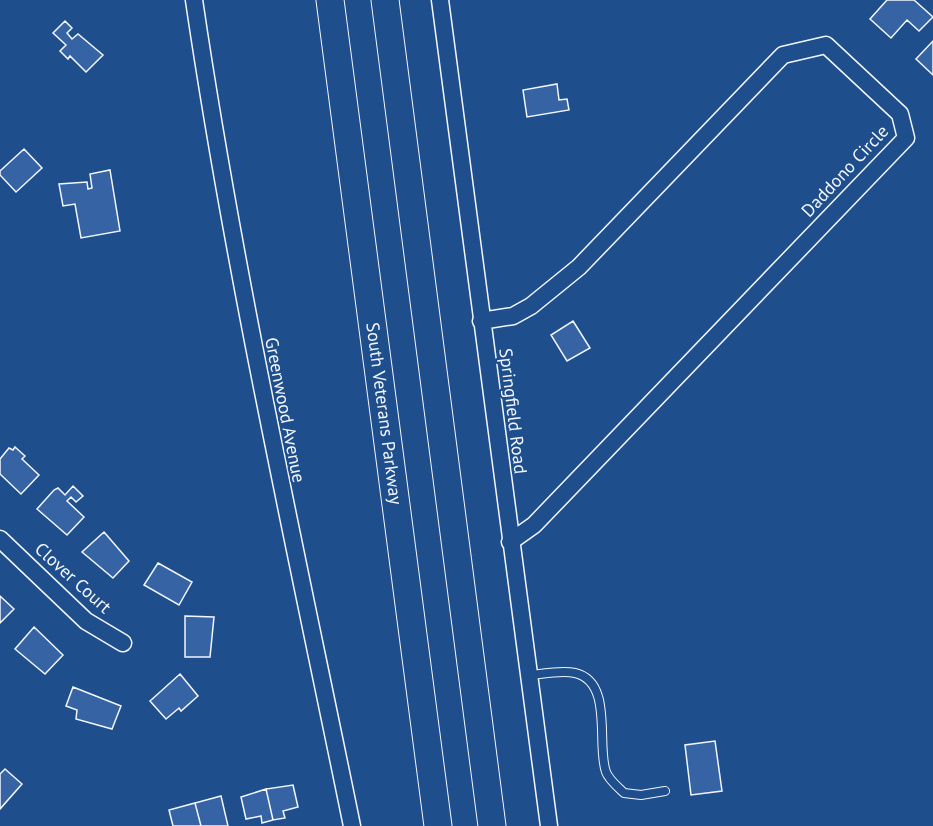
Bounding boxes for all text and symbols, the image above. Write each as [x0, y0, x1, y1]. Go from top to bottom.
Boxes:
street label: Daddono Circle [796, 120, 893, 222]
street label: South Veterans Parkway [361, 321, 408, 507]
street label: Greenwood Avenue [260, 335, 311, 485]
street label: Springfield Road [494, 347, 533, 475]
street label: Clover Court [30, 537, 116, 618]

